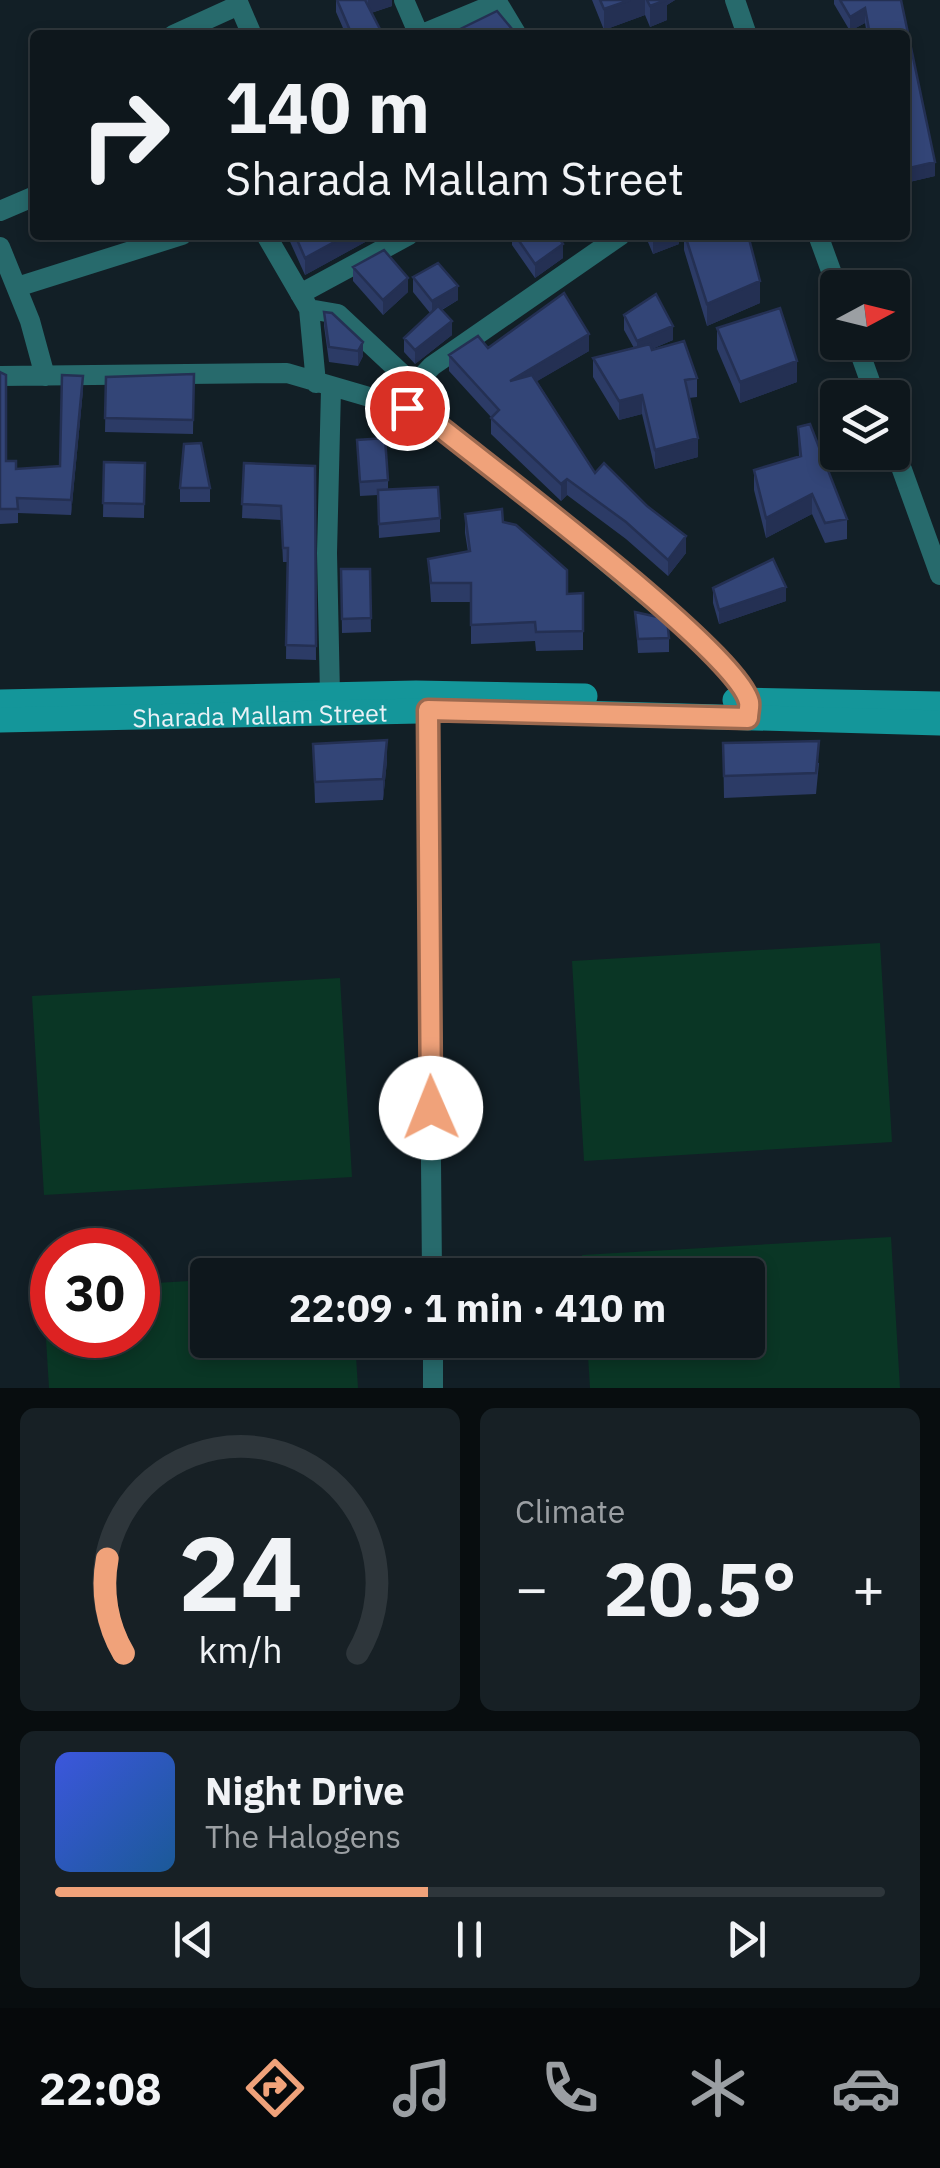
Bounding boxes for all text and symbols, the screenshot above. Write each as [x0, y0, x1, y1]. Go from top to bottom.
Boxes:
text: 140 m [225, 61, 430, 152]
icon: right [60, 70, 190, 200]
text: Sharada Mallam Street [225, 149, 684, 207]
north arrow [820, 270, 910, 360]
map controls [820, 270, 910, 470]
pin [365, 366, 450, 451]
button: layers [820, 380, 910, 470]
icon: arrive [380, 381, 435, 436]
street label: Sharada Mallam Street [132, 695, 388, 734]
position arrow [379, 1056, 483, 1160]
speed limit sign: 30 [30, 1228, 160, 1358]
text: 22:09 · 1 min · 410 m [289, 1283, 666, 1332]
text: Climate [515, 1490, 625, 1532]
text: 24 [178, 1504, 302, 1640]
text: 20.5° [603, 1539, 797, 1637]
text: − [515, 1552, 548, 1623]
text: + [852, 1552, 885, 1623]
text: km/h [198, 1626, 282, 1673]
text: Night Drive [205, 1766, 405, 1815]
text: The Halogens [205, 1815, 401, 1857]
icon: previous [166, 1912, 221, 1967]
icon: pause [442, 1912, 497, 1967]
icon: next [719, 1912, 774, 1967]
icon: directions [240, 2053, 310, 2123]
icon: music [387, 2053, 457, 2123]
icon: phone [535, 2053, 605, 2123]
icon: climate [683, 2053, 753, 2123]
icon: car [831, 2053, 901, 2123]
text: 22:08 [39, 2059, 162, 2117]

